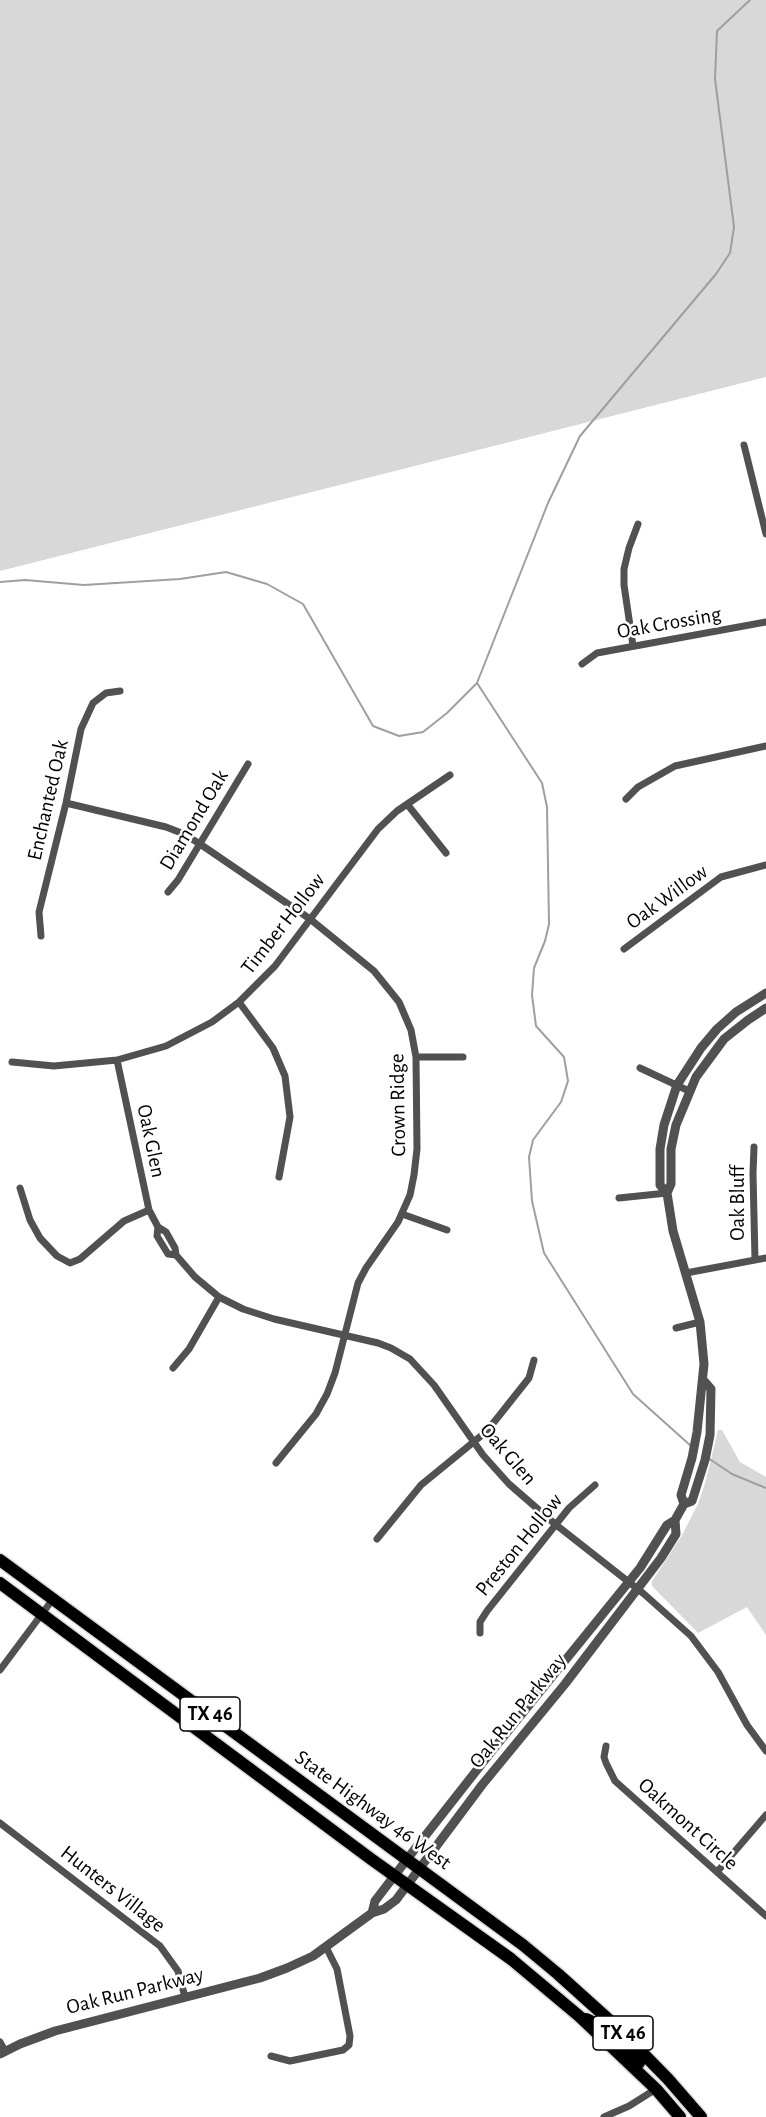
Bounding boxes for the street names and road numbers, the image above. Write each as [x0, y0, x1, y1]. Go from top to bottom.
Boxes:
street label: Oak Crossing [615, 601, 723, 645]
street label: Enchanted Oak [22, 737, 74, 863]
street label: Diamond Oak [154, 765, 234, 875]
street label: Oak Willow [621, 859, 713, 935]
street label: Timber Hollow [236, 868, 330, 980]
street label: Crown Ridge [385, 1053, 411, 1157]
street label: Oak Glen [131, 1102, 171, 1180]
street label: Oak Bluff [725, 1165, 751, 1241]
street label: Oak Glen [474, 1418, 542, 1490]
street label: Preston Hollow [470, 1489, 568, 1601]
street label: Oak Run Parkway [464, 1648, 572, 1774]
road number: TX 46 [180, 1697, 240, 1731]
street label: State Highway 46 West [290, 1745, 456, 1875]
street label: Oakmont Circle [633, 1772, 743, 1876]
street label: Hunters Village [55, 1840, 171, 1938]
street label: Oak Run Parkway [64, 1962, 206, 2020]
road number: TX 46 [593, 2016, 653, 2050]

